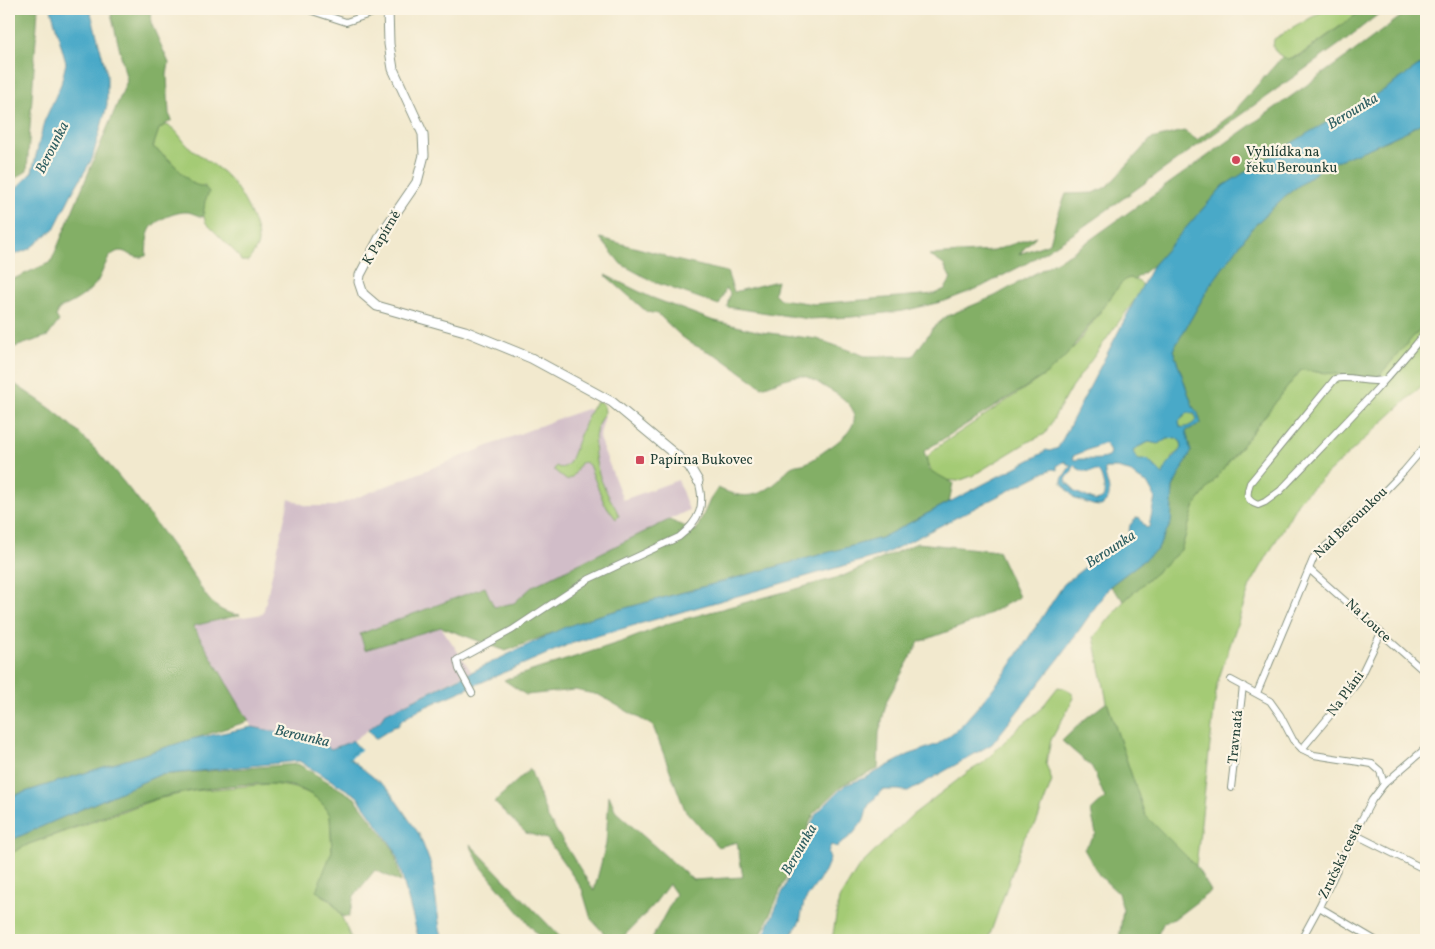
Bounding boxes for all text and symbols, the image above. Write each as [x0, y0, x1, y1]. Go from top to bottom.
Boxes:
water label: Berounka [1324, 89, 1382, 135]
water label: Berounka [31, 118, 75, 178]
place label: Vyhlídka na řeku Berounku [1246, 143, 1337, 178]
marker: Vyhlídka na řeku Berounku [1230, 154, 1242, 166]
street label: K Papírně [358, 207, 406, 269]
place label: Papírna Bukovec [650, 451, 753, 470]
marker: Papírna Bukovec [634, 454, 646, 466]
street label: Nad Berounkou [1310, 483, 1392, 563]
water label: Berounka [1082, 526, 1140, 574]
street label: Na Louce [1341, 595, 1395, 647]
street label: Na Pláni [1323, 667, 1369, 721]
street label: Travnatá [1224, 709, 1248, 765]
water label: Berounka [272, 720, 332, 754]
street label: Zručská cesta [1314, 820, 1368, 902]
water label: Berounka [777, 821, 823, 879]

